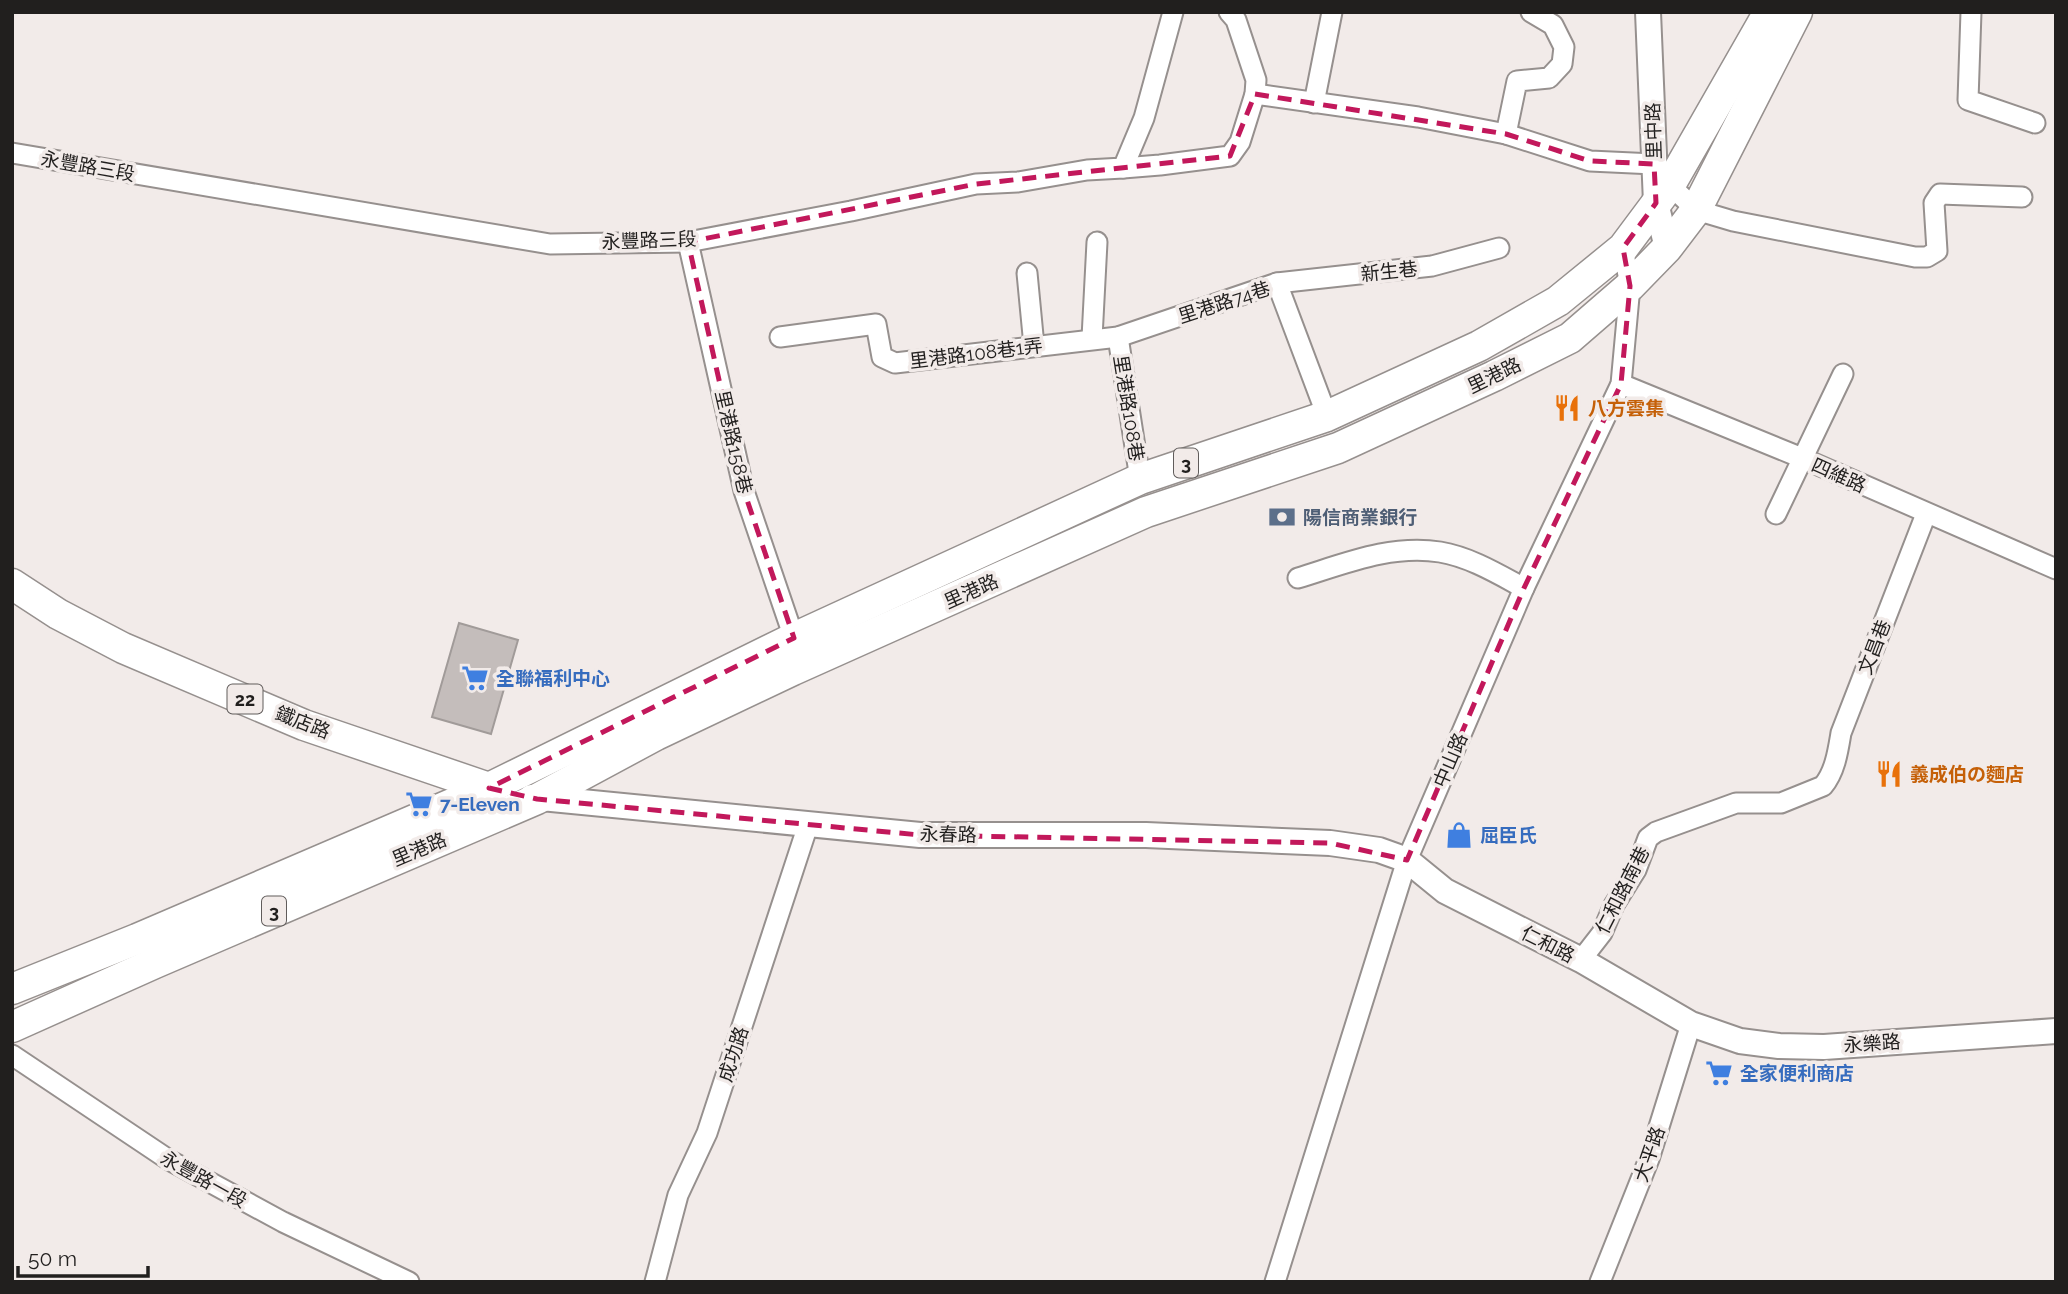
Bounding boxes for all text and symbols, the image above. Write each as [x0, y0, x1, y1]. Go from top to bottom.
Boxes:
street label: 里中路 [1641, 102, 1665, 160]
street label: 永豐路三段 [39, 147, 137, 185]
street label: 永豐路三段 [601, 227, 697, 253]
street label: 新生巷 [1359, 257, 1419, 285]
street label: 里港路74巷 [1175, 277, 1273, 327]
street label: 里港路108巷1弄 [908, 334, 1044, 372]
street label: 里港路108巷 [1110, 353, 1148, 463]
street label: 里港路 [1464, 353, 1524, 397]
street label: 里港路158巷 [711, 388, 757, 496]
restaurant icon: 八方雲集 [1552, 393, 1582, 423]
place label: 八方雲集 [1588, 397, 1664, 419]
road number: 3 [1174, 448, 1198, 477]
street label: 四維路 [1808, 453, 1870, 497]
bank icon: 陽信商業銀行 [1267, 502, 1297, 532]
place label: 陽信商業銀行 [1303, 506, 1417, 528]
street label: 里港路 [940, 569, 1002, 613]
street label: 文昌巷 [1854, 616, 1894, 678]
supermarket icon: 全聯福利中心 [460, 663, 490, 693]
place label: 全聯福利中心 [496, 667, 610, 689]
road number: 22 [228, 684, 262, 714]
street label: 鐵店路 [272, 702, 334, 742]
street label: 中山路 [1429, 729, 1471, 791]
restaurant icon: 義成伯の麵店 [1874, 759, 1904, 789]
place label: 義成伯の麵店 [1910, 763, 2024, 785]
supermarket icon: 7-Eleven [404, 789, 434, 819]
place label: 7-Eleven [440, 793, 520, 815]
shop icon: 屈臣氏 [1444, 820, 1474, 850]
street label: 永春路 [919, 823, 977, 845]
place label: 屈臣氏 [1480, 824, 1537, 846]
street label: 里港路 [388, 828, 450, 870]
street label: 仁和路南巷 [1591, 843, 1653, 937]
road number: 3 [262, 896, 286, 926]
street label: 仁和路 [1518, 921, 1578, 967]
street label: 成功路 [714, 1023, 752, 1085]
street label: 永樂路 [1843, 1030, 1901, 1056]
supermarket icon: 全家便利商店 [1704, 1058, 1734, 1088]
place label: 全家便利商店 [1740, 1062, 1854, 1084]
street label: 大平路 [1629, 1123, 1669, 1185]
street label: 永豐路一段 [157, 1146, 251, 1212]
scale bar [18, 1234, 147, 1278]
text: 50 m [28, 1246, 77, 1271]

